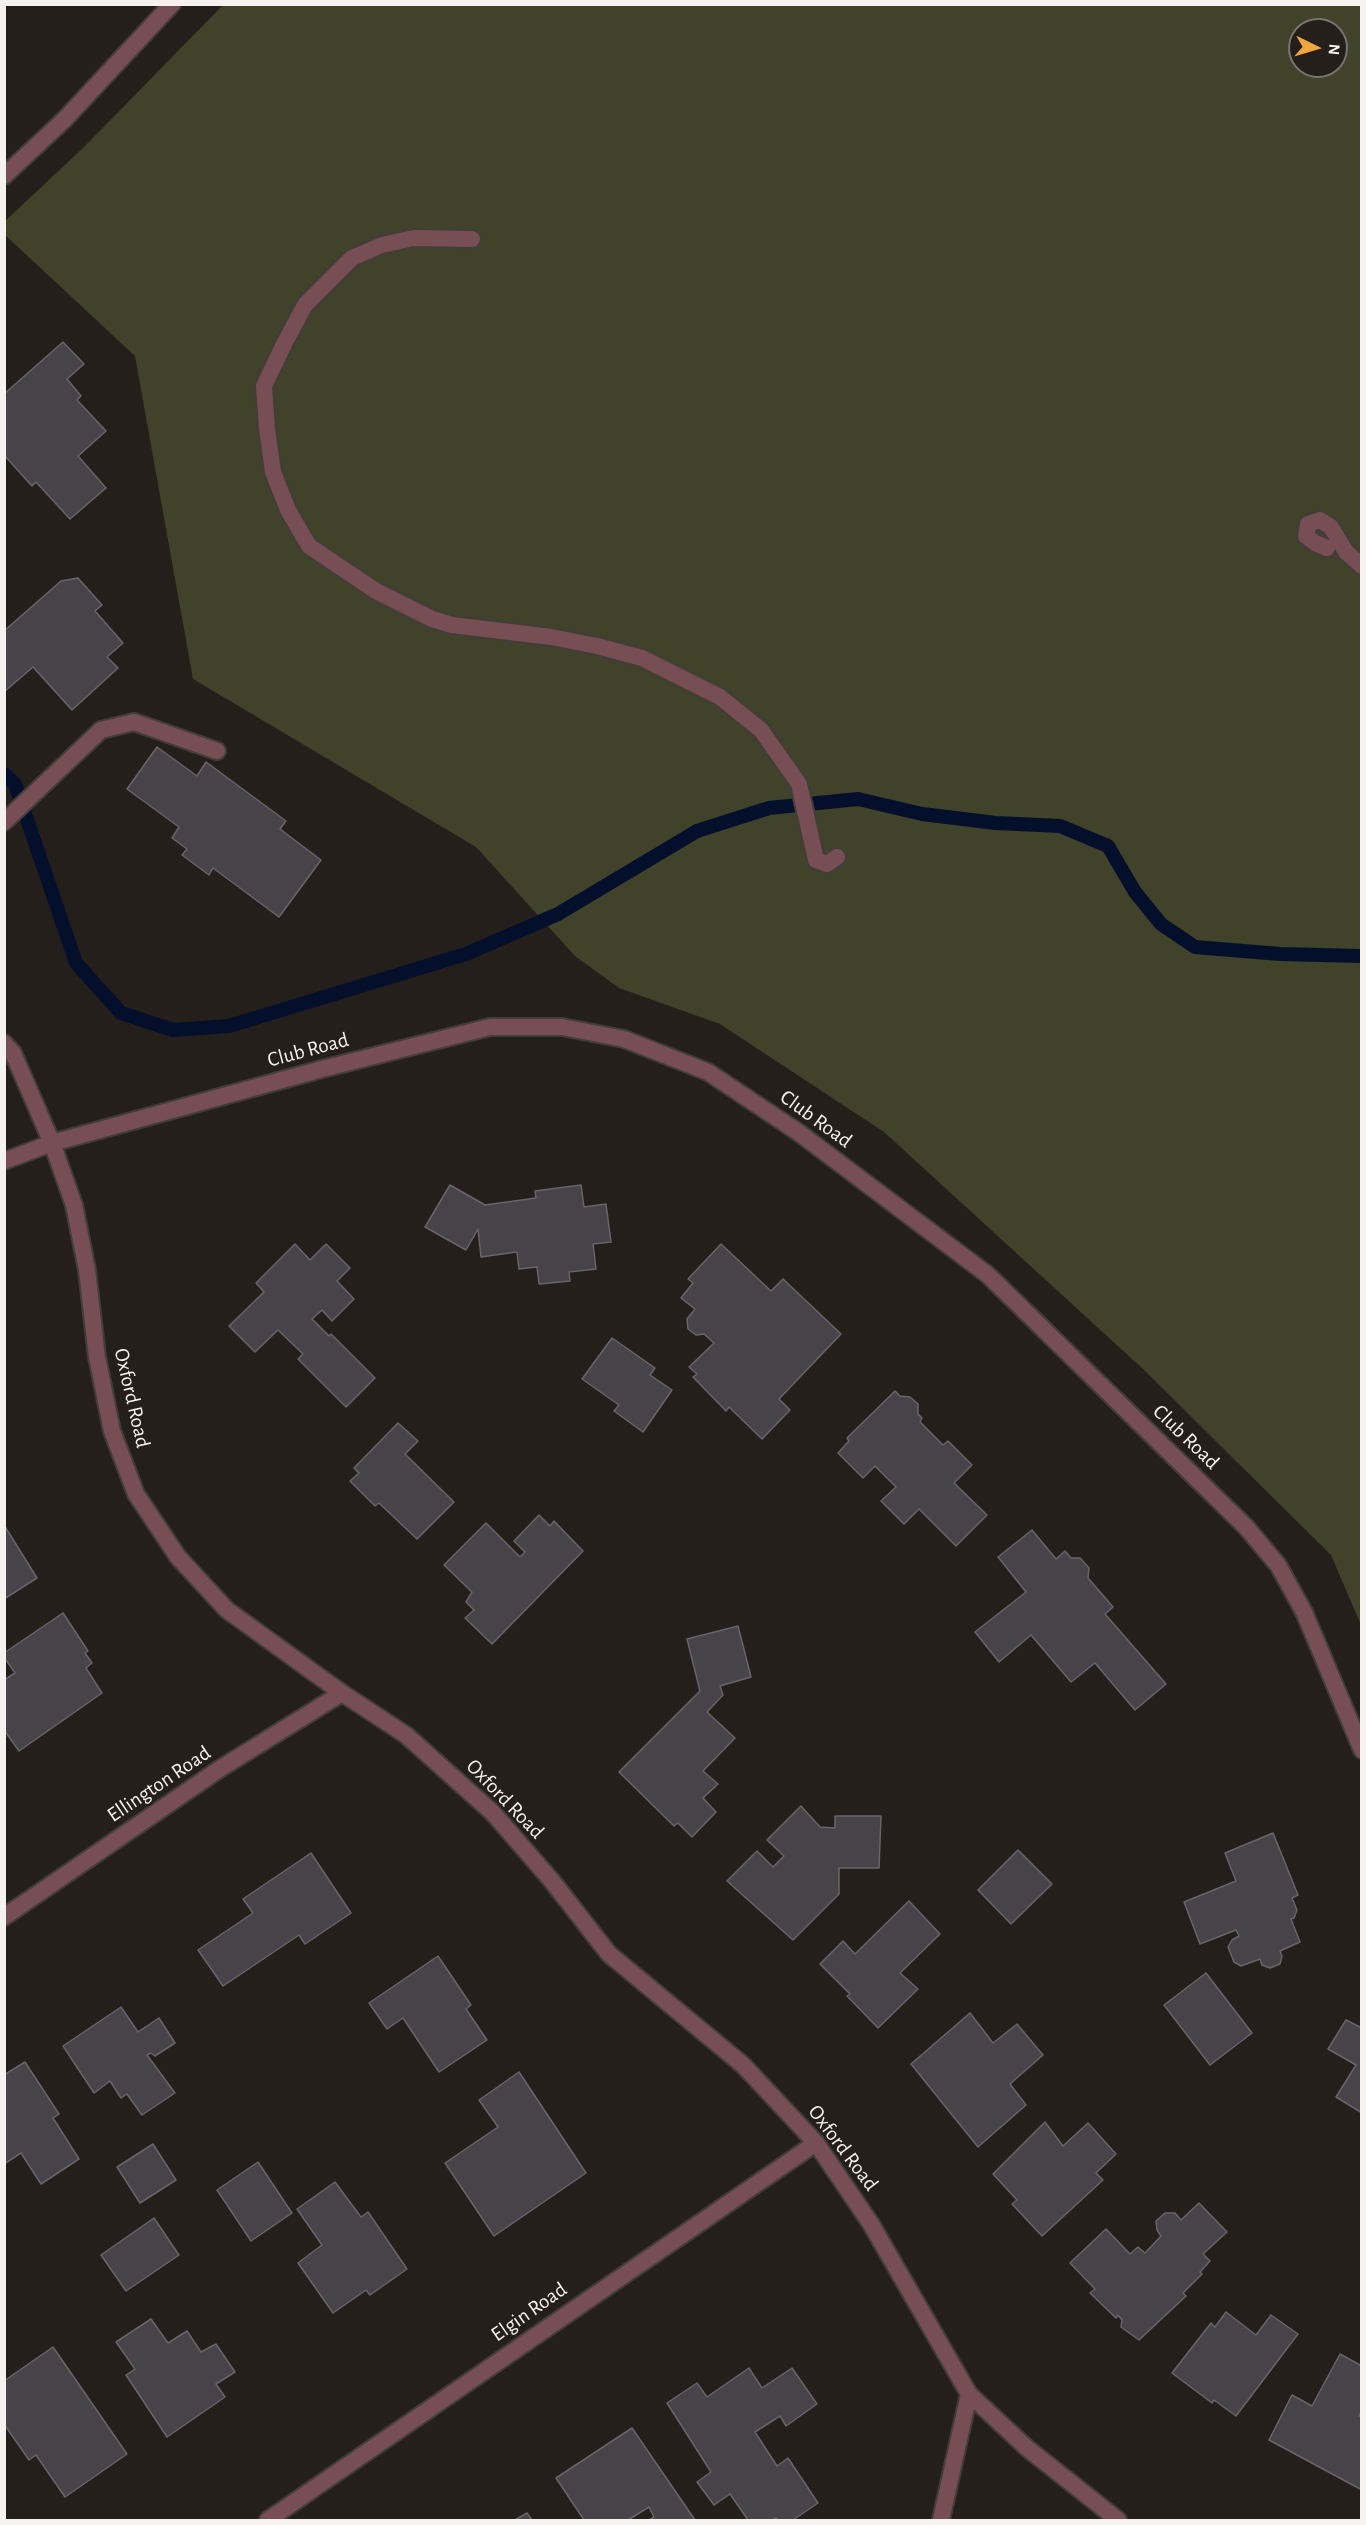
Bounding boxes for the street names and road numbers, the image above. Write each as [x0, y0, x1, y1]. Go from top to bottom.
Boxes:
street label: Club Road [265, 1027, 351, 1073]
street label: Club Road [775, 1084, 857, 1154]
street label: Oxford Road [108, 1346, 156, 1450]
street label: Club Road [1147, 1399, 1225, 1475]
street label: Ellington Road [103, 1740, 215, 1828]
street label: Oxford Road [461, 1754, 549, 1844]
street label: Oxford Road [802, 2100, 884, 2196]
street label: Elgin Road [486, 2277, 572, 2347]

